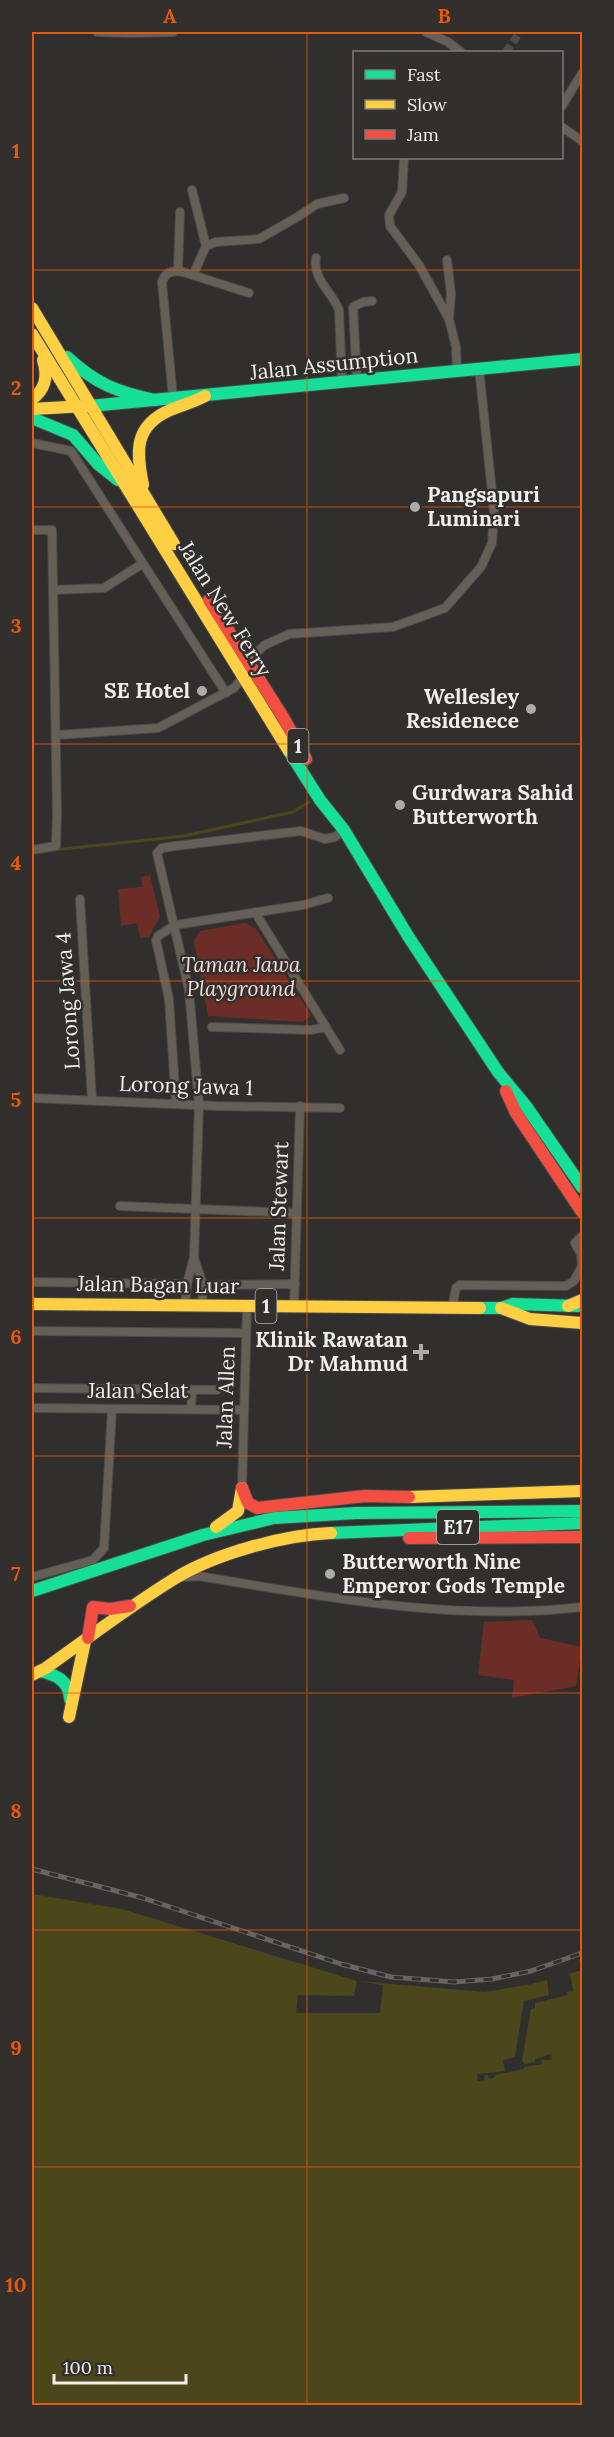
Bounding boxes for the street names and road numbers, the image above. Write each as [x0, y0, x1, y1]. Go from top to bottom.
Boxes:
street label: Jalan Assumption [248, 341, 419, 386]
street label: Jalan New Ferry [172, 535, 278, 682]
road number: 1 [288, 729, 308, 763]
street label: Lorong Jawa 4 [49, 931, 86, 1071]
street label: Lorong Jawa 1 [118, 1070, 254, 1101]
street label: Jalan Stewart [263, 1140, 294, 1272]
street label: Jalan Bagan Luar [76, 1270, 239, 1299]
road number: 1 [256, 1289, 276, 1323]
street label: Jalan Allen [210, 1345, 241, 1449]
street label: Jalan Selat [87, 1377, 189, 1404]
road number: E17 [437, 1510, 479, 1544]

